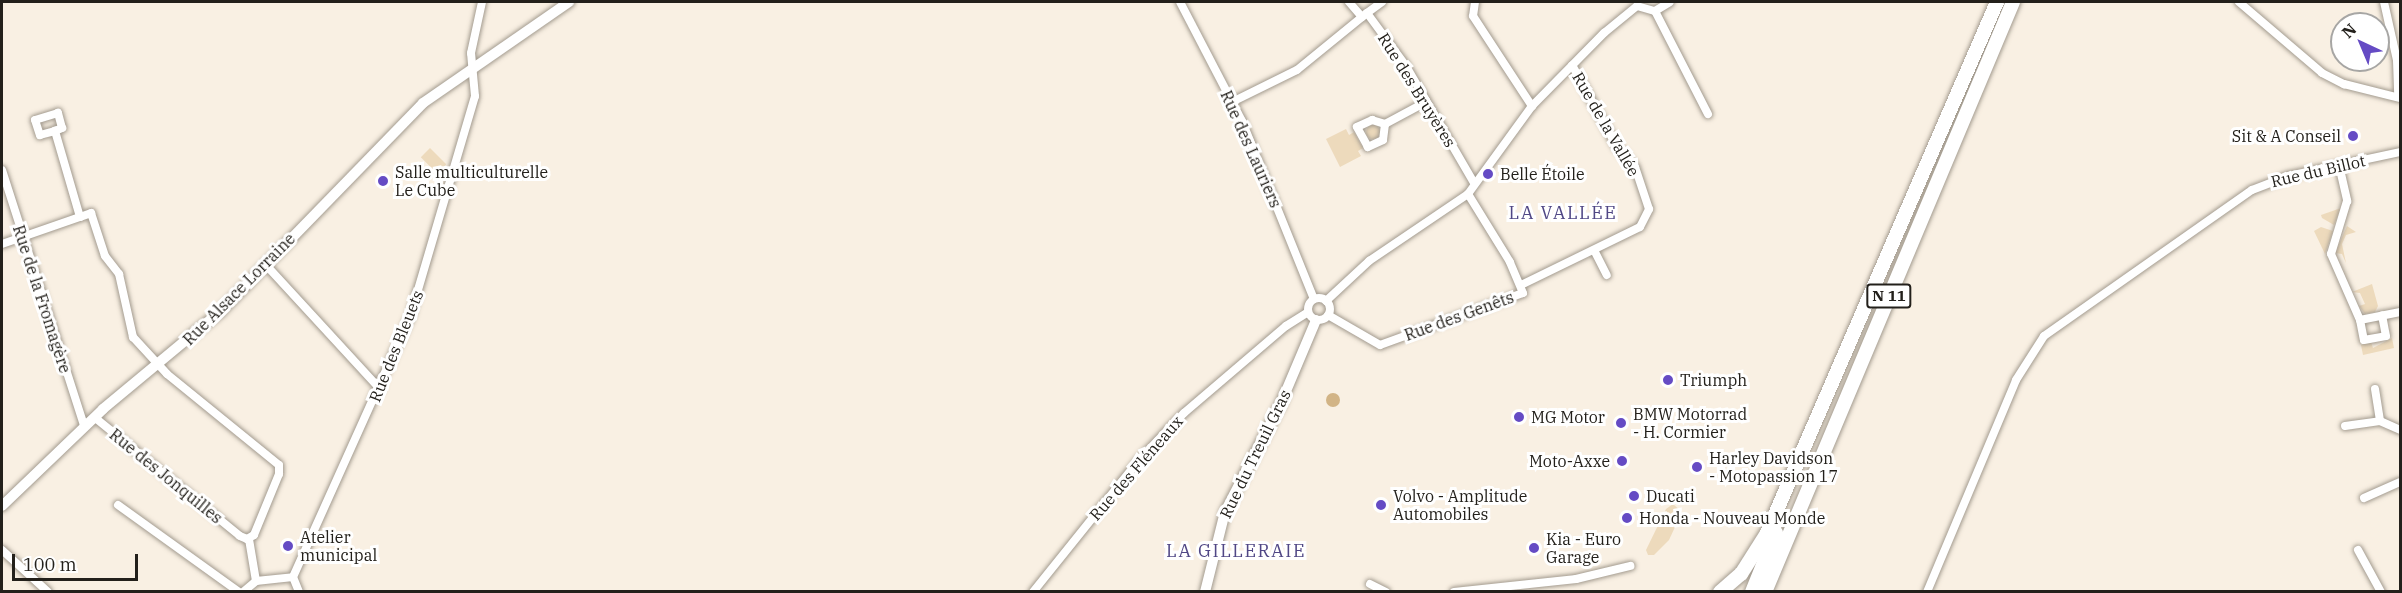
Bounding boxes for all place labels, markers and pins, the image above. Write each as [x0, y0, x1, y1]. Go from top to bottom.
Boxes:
place label: Sit & A Conseil [2232, 126, 2341, 146]
marker: Sit & A Conseil [2346, 129, 2360, 143]
place label: Salle multiculturelle Le Cube [395, 162, 548, 200]
place label: Belle Étoile [1500, 164, 1585, 184]
marker: Belle Étoile [1481, 167, 1495, 181]
marker: Salle multiculturelle Le Cube [376, 174, 390, 188]
place label: Triumph [1680, 370, 1747, 390]
marker: Triumph [1661, 373, 1675, 387]
place label: BMW Motorrad - H. Cormier [1633, 404, 1747, 442]
place label: MG Motor [1531, 407, 1605, 427]
marker: MG Motor [1512, 410, 1526, 424]
marker: BMW Motorrad - H. Cormier [1614, 416, 1628, 430]
place label: Harley Davidson - Motopassion 17 [1709, 448, 1838, 486]
place label: Moto-Axxe [1529, 451, 1610, 471]
marker: Moto-Axxe [1615, 454, 1629, 468]
marker: Harley Davidson - Motopassion 17 [1690, 460, 1704, 474]
place label: Volvo - Amplitude Automobiles [1393, 486, 1527, 524]
place label: Ducati [1646, 486, 1695, 506]
marker: Ducati [1627, 489, 1641, 503]
marker: Volvo - Amplitude Automobiles [1374, 498, 1388, 512]
place label: Honda - Nouveau Monde [1639, 508, 1825, 528]
marker: Honda - Nouveau Monde [1620, 511, 1634, 525]
place label: Atelier municipal [300, 527, 377, 565]
place label: Kia - Euro Garage [1546, 529, 1621, 567]
marker: Atelier municipal [281, 539, 295, 553]
marker: Kia - Euro Garage [1527, 541, 1541, 555]

